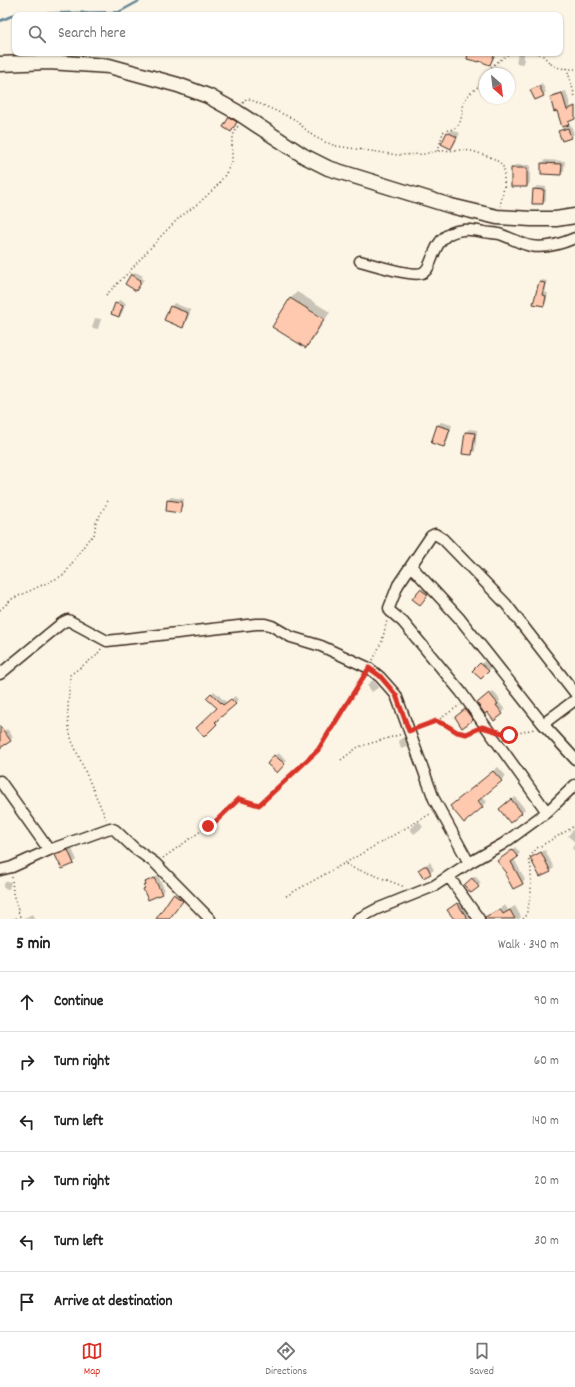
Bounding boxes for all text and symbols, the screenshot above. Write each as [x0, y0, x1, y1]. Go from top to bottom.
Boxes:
search box [12, 12, 563, 56]
icon: search [26, 23, 48, 45]
text: Search here [58, 23, 126, 45]
north arrow [479, 68, 515, 104]
route start [500, 726, 518, 744]
route end [199, 817, 217, 835]
text: 5 min [16, 933, 50, 957]
text: Walk · 340 m [498, 936, 559, 955]
icon: ahead [16, 991, 38, 1013]
text: Continue [54, 991, 103, 1013]
text: 90 m [534, 992, 559, 1011]
icon: right [16, 1051, 38, 1073]
text: Turn right [54, 1051, 110, 1073]
text: 60 m [534, 1052, 559, 1071]
icon: left [16, 1111, 38, 1133]
text: Turn left [54, 1111, 103, 1133]
text: 140 m [532, 1112, 559, 1131]
icon: right [16, 1171, 38, 1193]
text: Turn right [54, 1171, 110, 1193]
text: 20 m [534, 1172, 559, 1191]
icon: left [16, 1231, 38, 1253]
text: Turn left [54, 1231, 103, 1253]
text: 30 m [534, 1232, 559, 1251]
icon: arrive [16, 1291, 38, 1313]
text: Arrive at destination [54, 1291, 172, 1313]
tab: Map [81, 1340, 103, 1380]
tab: Directions [265, 1340, 307, 1380]
tab: Saved [469, 1340, 494, 1380]

